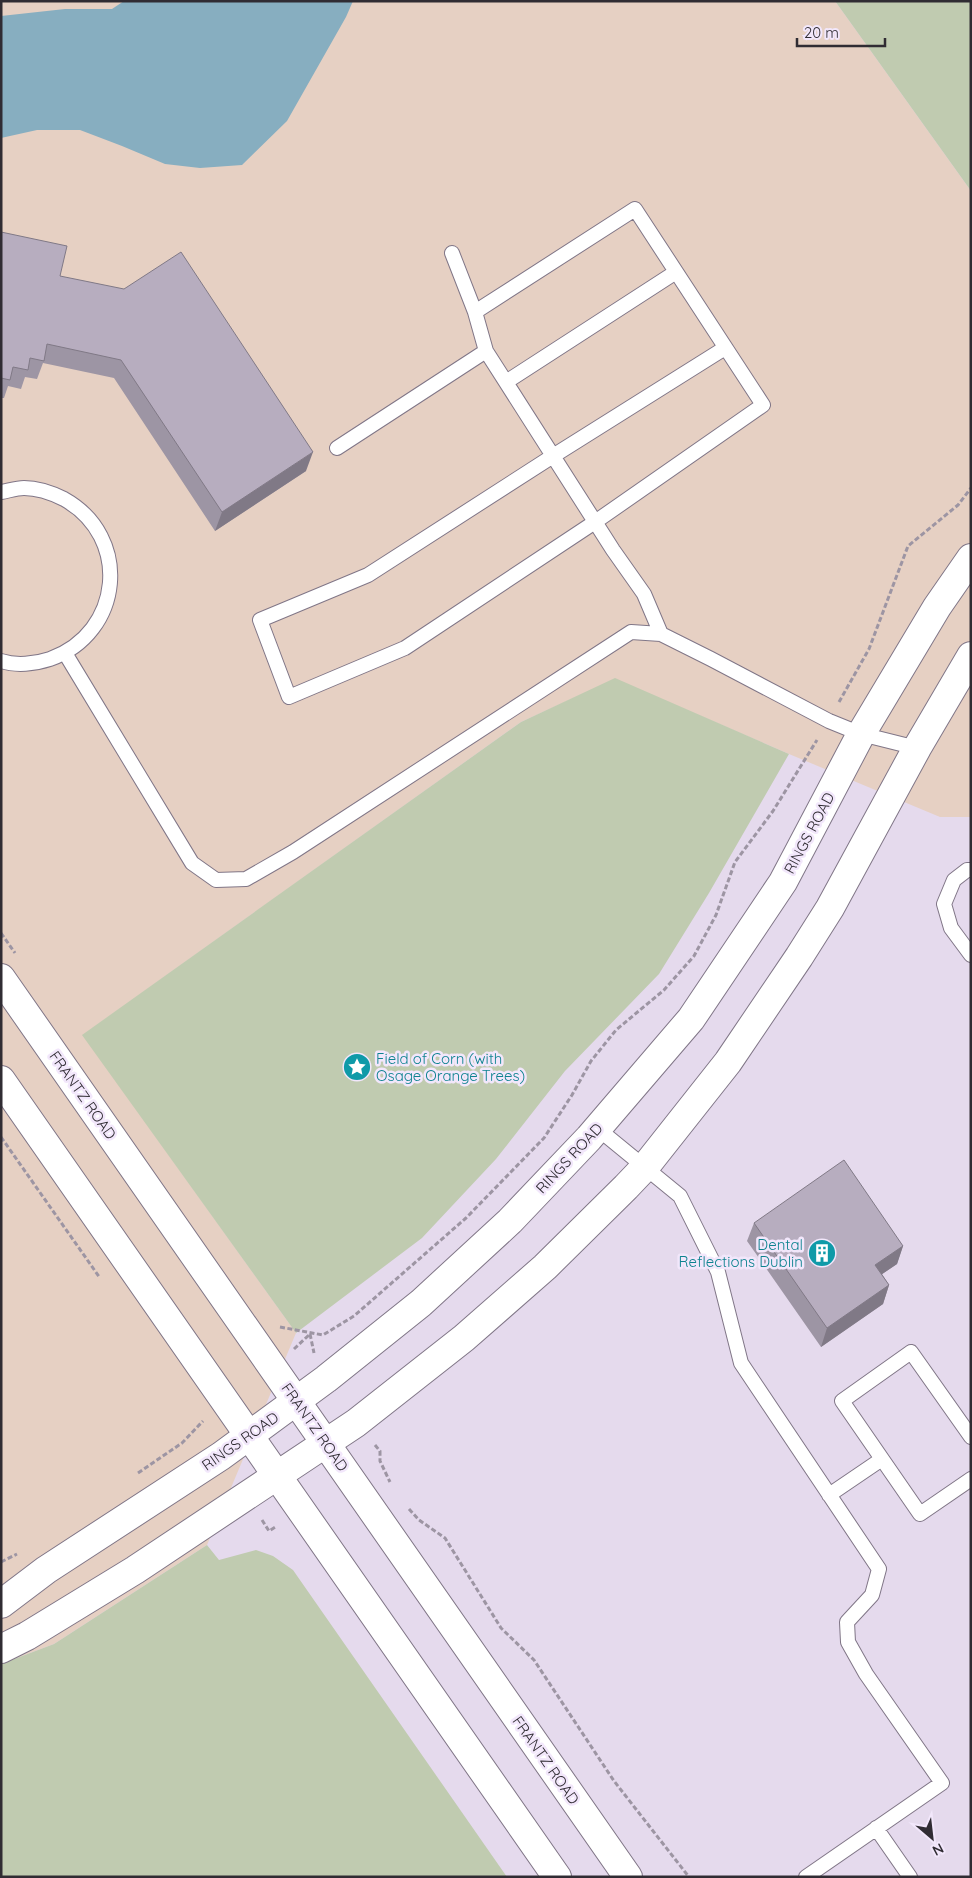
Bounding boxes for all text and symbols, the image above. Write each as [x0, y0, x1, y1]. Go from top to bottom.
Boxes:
scale bar [797, 15, 884, 47]
text: 20 m [804, 23, 839, 42]
street label: RINGS ROAD [780, 789, 838, 877]
street label: FRANTZ ROAD [45, 1047, 121, 1143]
place label: Field of Corn (with Osage Orange Trees) [376, 1049, 525, 1085]
place icon: Field of Corn (with Osage Orange Trees) [342, 1052, 372, 1082]
street label: RINGS ROAD [532, 1119, 607, 1197]
place label: Dental Reflections Dublin [679, 1235, 803, 1271]
building icon: Dental Reflections Dublin [807, 1238, 837, 1268]
street label: FRANTZ ROAD [277, 1379, 353, 1475]
street label: RINGS ROAD [198, 1407, 282, 1474]
street label: FRANTZ ROAD [508, 1712, 584, 1808]
north arrow [907, 1813, 957, 1863]
text: N [929, 1839, 947, 1860]

